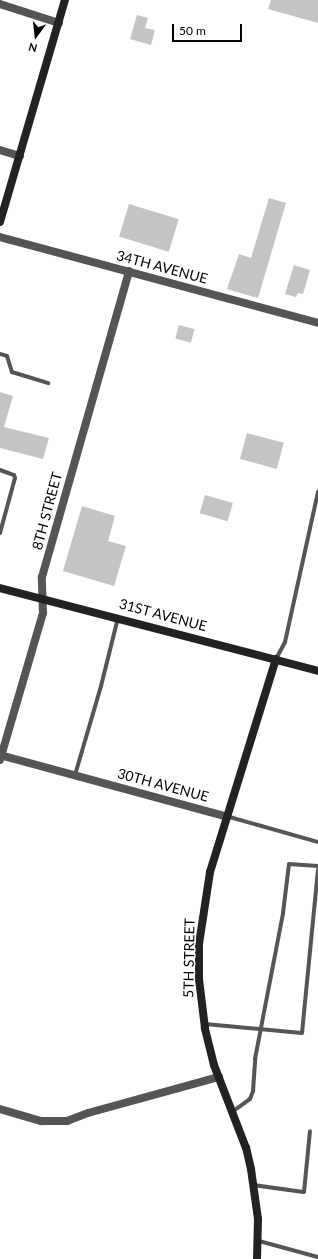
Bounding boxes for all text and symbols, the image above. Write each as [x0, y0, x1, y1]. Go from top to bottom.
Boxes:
north arrow [16, 16, 56, 56]
scale bar [174, 16, 244, 42]
text: 50 m [179, 23, 206, 38]
text: N [27, 41, 39, 55]
street label: 34TH AVENUE [114, 247, 210, 287]
street label: 8TH STREET [29, 470, 65, 552]
street label: 31ST AVENUE [117, 595, 209, 635]
street label: 30TH AVENUE [115, 765, 211, 805]
street label: 5TH STREET [180, 918, 198, 998]

